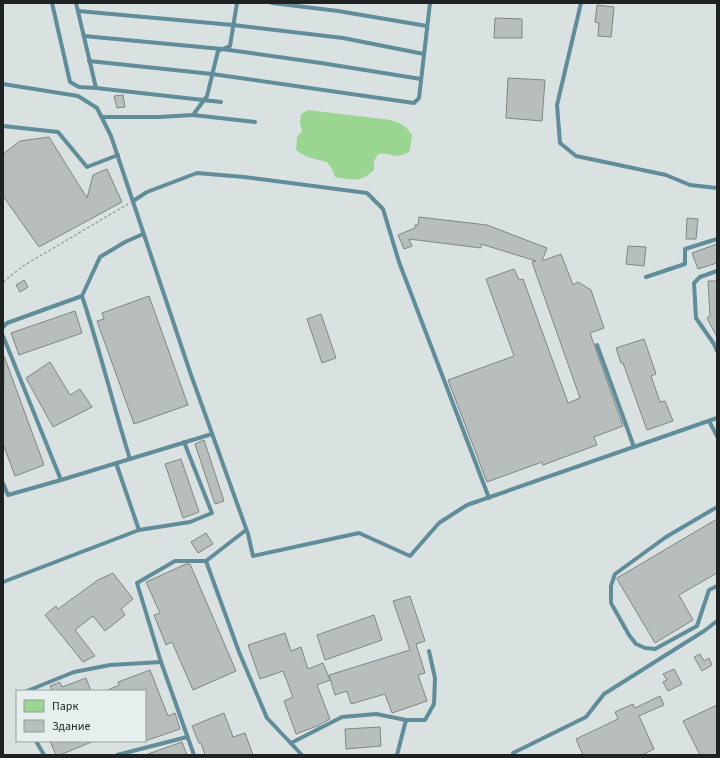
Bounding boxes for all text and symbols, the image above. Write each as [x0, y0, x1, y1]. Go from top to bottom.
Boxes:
legend [16, 690, 146, 742]
text: Парк [52, 698, 78, 715]
text: Здание [52, 718, 91, 735]

